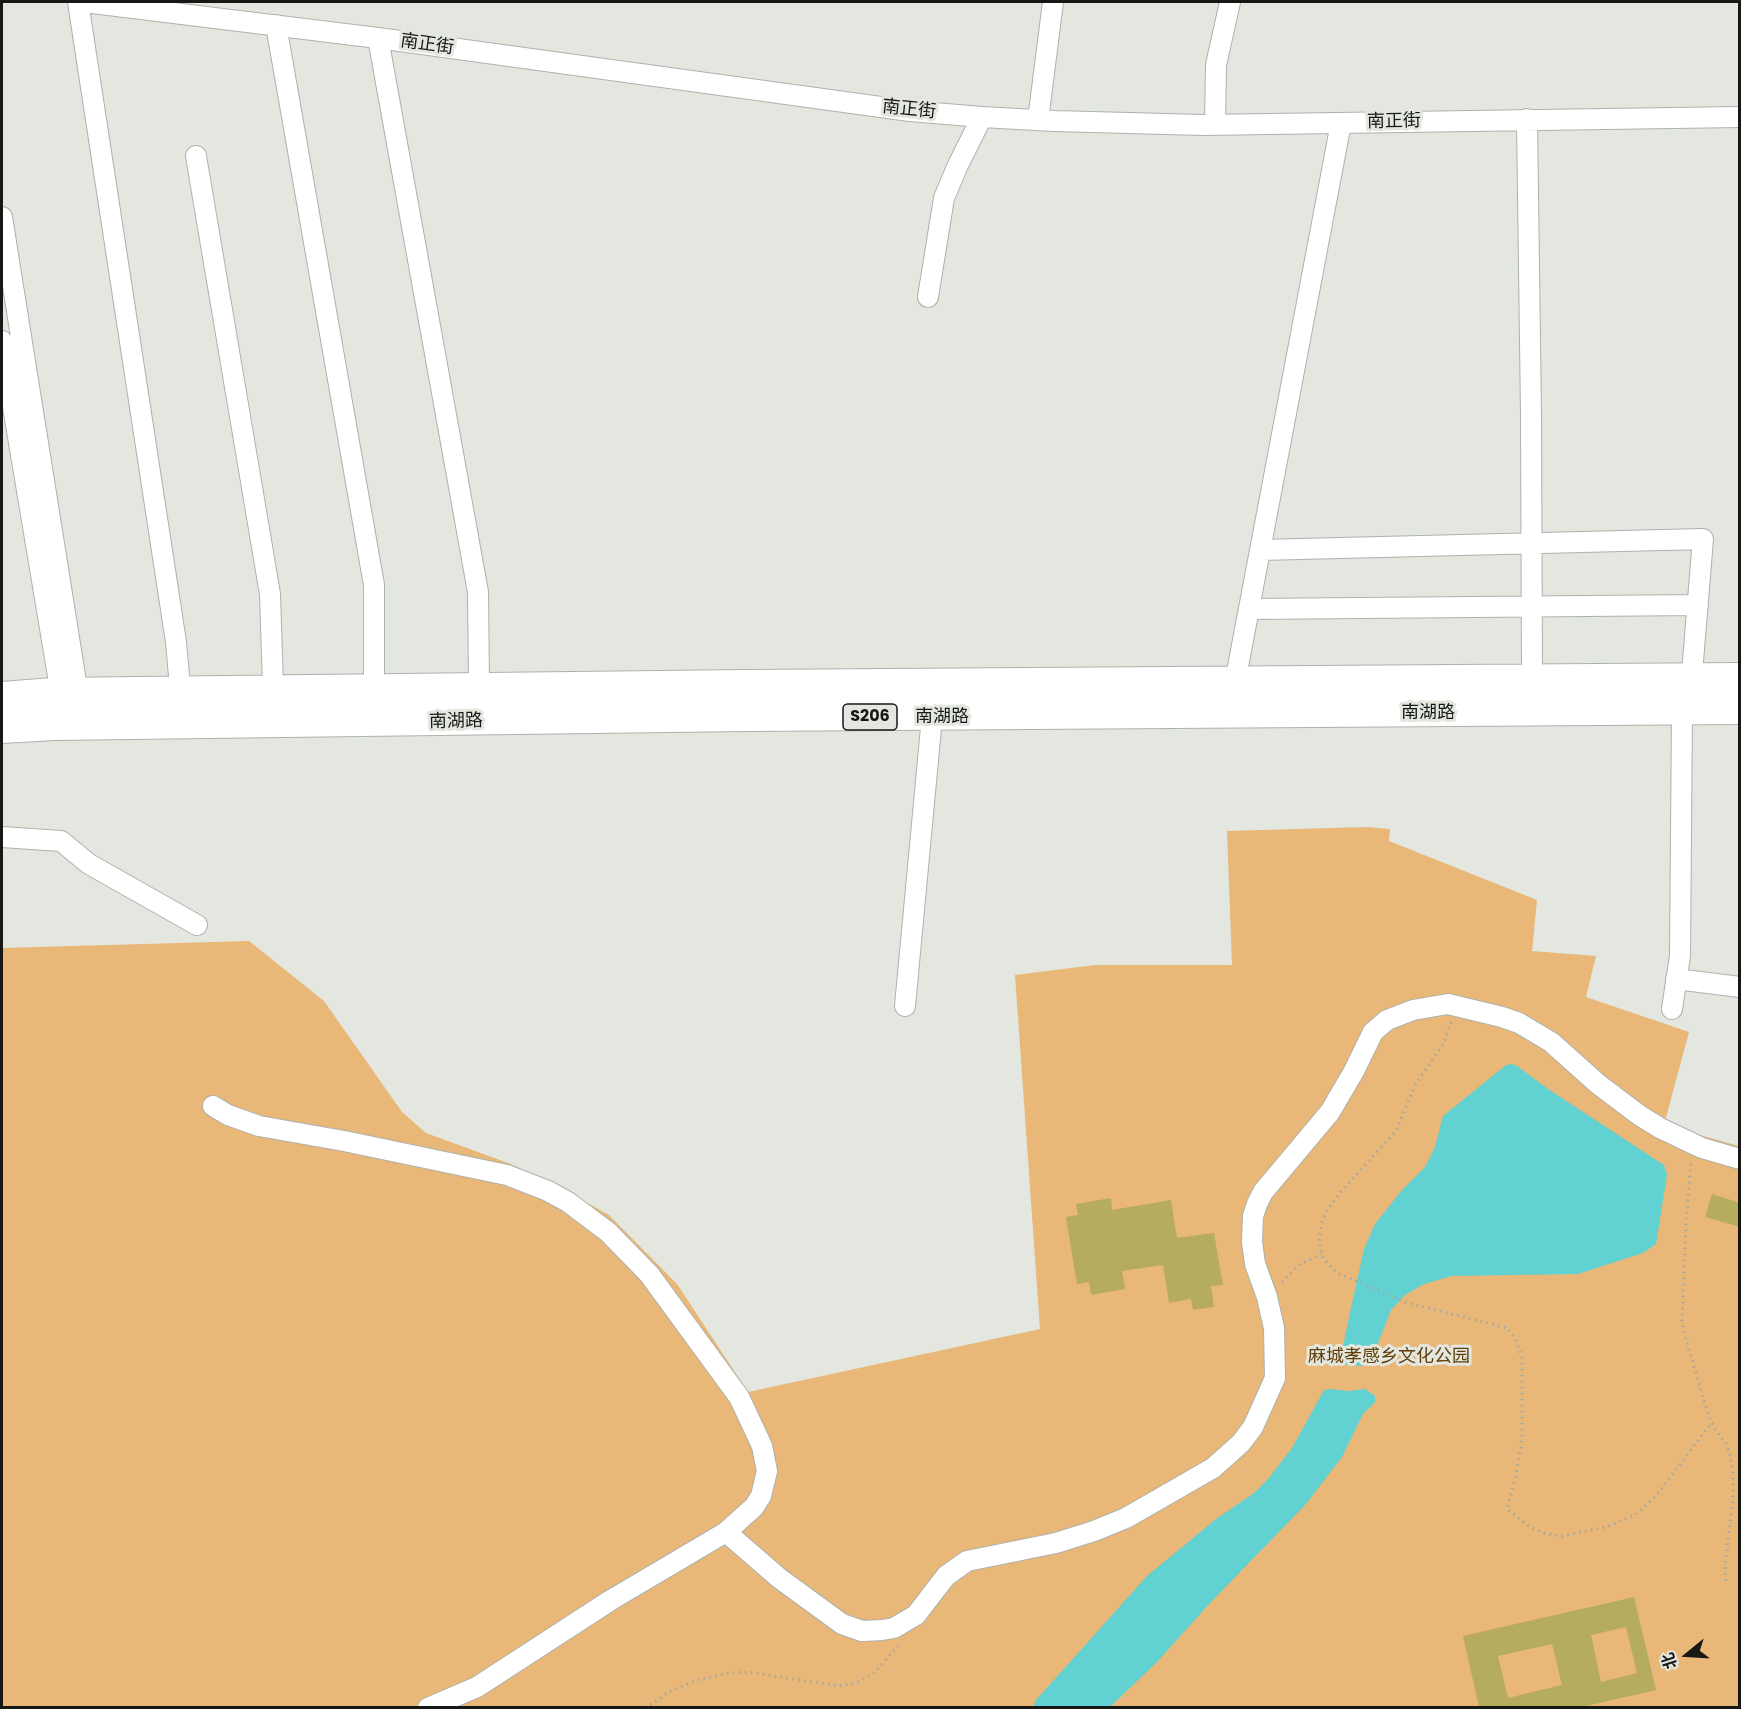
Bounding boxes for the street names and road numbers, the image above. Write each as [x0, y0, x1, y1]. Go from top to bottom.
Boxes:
street label: 南正街 [399, 31, 455, 59]
street label: 南正街 [881, 96, 937, 124]
street label: 南正街 [1367, 111, 1421, 133]
street label: 南湖路 [1401, 702, 1455, 724]
road number: S206 [843, 704, 897, 730]
street label: 南湖路 [915, 706, 969, 728]
street label: 南湖路 [429, 711, 483, 733]

